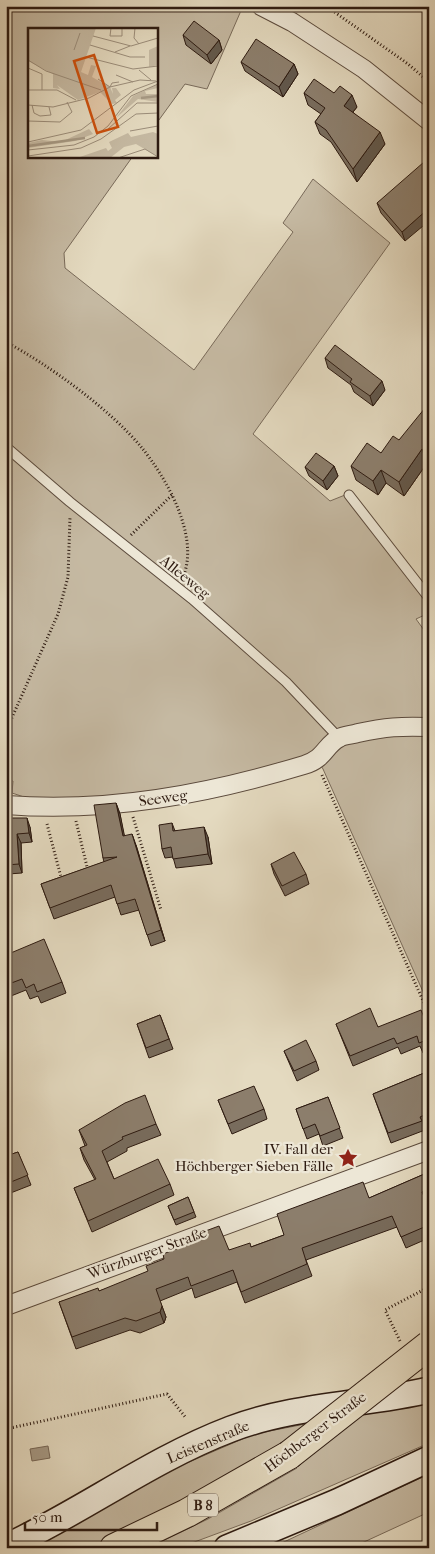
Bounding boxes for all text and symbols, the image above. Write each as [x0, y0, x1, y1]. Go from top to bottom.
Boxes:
inset map [28, 28, 158, 158]
street label: Alleeweg [156, 551, 214, 603]
street label: Seeweg [138, 786, 189, 810]
place label: IV. Fall der Höchberger Sieben Fälle [175, 1140, 334, 1175]
place icon: IV. Fall der Höchberger Sieben Fälle [337, 1147, 359, 1169]
street label: Würzburger Straße [84, 1223, 210, 1283]
street label: Höchberger Straße [261, 1387, 370, 1476]
street label: Leistenstraße [164, 1416, 252, 1467]
road number: B 8 [188, 1494, 218, 1516]
scale bar [25, 1499, 158, 1531]
text: 50 m [32, 1508, 63, 1526]

